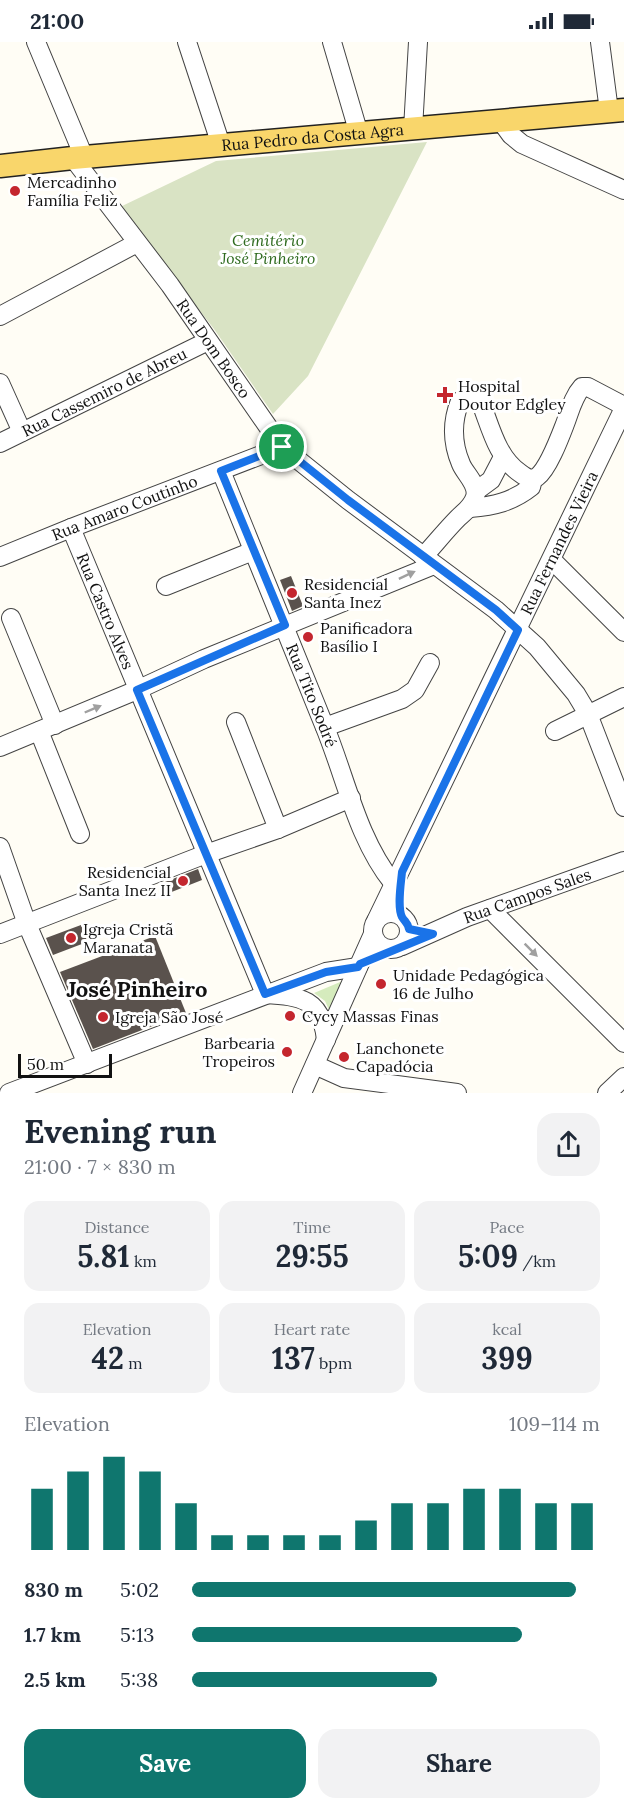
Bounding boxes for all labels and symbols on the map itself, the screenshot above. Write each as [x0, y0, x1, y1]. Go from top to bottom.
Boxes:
street label: Rua Pedro da Costa Agra [221, 119, 405, 155]
place label: Mercadinho Família Feliz [27, 172, 118, 210]
marker: Mercadinho Família Feliz [8, 184, 22, 198]
park label: Cemitério José Pinheiro [220, 230, 315, 268]
street label: Rua Dom Bosco [173, 295, 255, 402]
street label: Rua Cassemiro de Abreu [18, 343, 190, 441]
place label: Hospital Doutor Edgley [458, 376, 566, 414]
marker: Hospital Doutor Edgley [436, 386, 454, 404]
pin [256, 421, 307, 472]
street label: Rua Fernandes Vieira [516, 468, 602, 618]
street label: Rua Amaro Coutinho [49, 470, 200, 545]
street label: Rua Castro Alves [73, 550, 139, 672]
one-way arrow [399, 570, 416, 579]
place label: Residencial Santa Inez [304, 574, 388, 612]
marker: Residencial Santa Inez [285, 586, 299, 600]
place label: Panificadora Basílio I [320, 618, 413, 656]
marker: Panificadora Basílio I [301, 630, 315, 644]
street label: Rua Tito Sodré [282, 640, 342, 750]
one-way arrow [84, 704, 102, 714]
place label: Residencial Santa Inez II [79, 862, 171, 900]
street label: Rua Campos Sales [461, 864, 594, 928]
marker: Residencial Santa Inez II [176, 874, 190, 888]
place label: Igreja Cristã Maranata [83, 919, 174, 957]
marker: Igreja Cristã Maranata [64, 931, 78, 945]
one-way arrow [524, 943, 538, 957]
place label: Unidade Pedagógica 16 de Julho [393, 965, 544, 1003]
district label: José Pinheiro [67, 975, 207, 1003]
marker: Unidade Pedagógica 16 de Julho [374, 977, 388, 991]
place label: Cycy Massas Finas [302, 1006, 439, 1026]
place label: Igreja São José [115, 1007, 224, 1027]
marker: Cycy Massas Finas [283, 1009, 297, 1023]
marker: Igreja São José [96, 1010, 110, 1024]
place label: Barbearia Tropeiros [203, 1033, 275, 1071]
place label: Lanchonete Capadócia [356, 1038, 444, 1076]
marker: Barbearia Tropeiros [280, 1045, 294, 1059]
marker: Lanchonete Capadócia [337, 1050, 351, 1064]
scale bar [18, 1051, 112, 1078]

